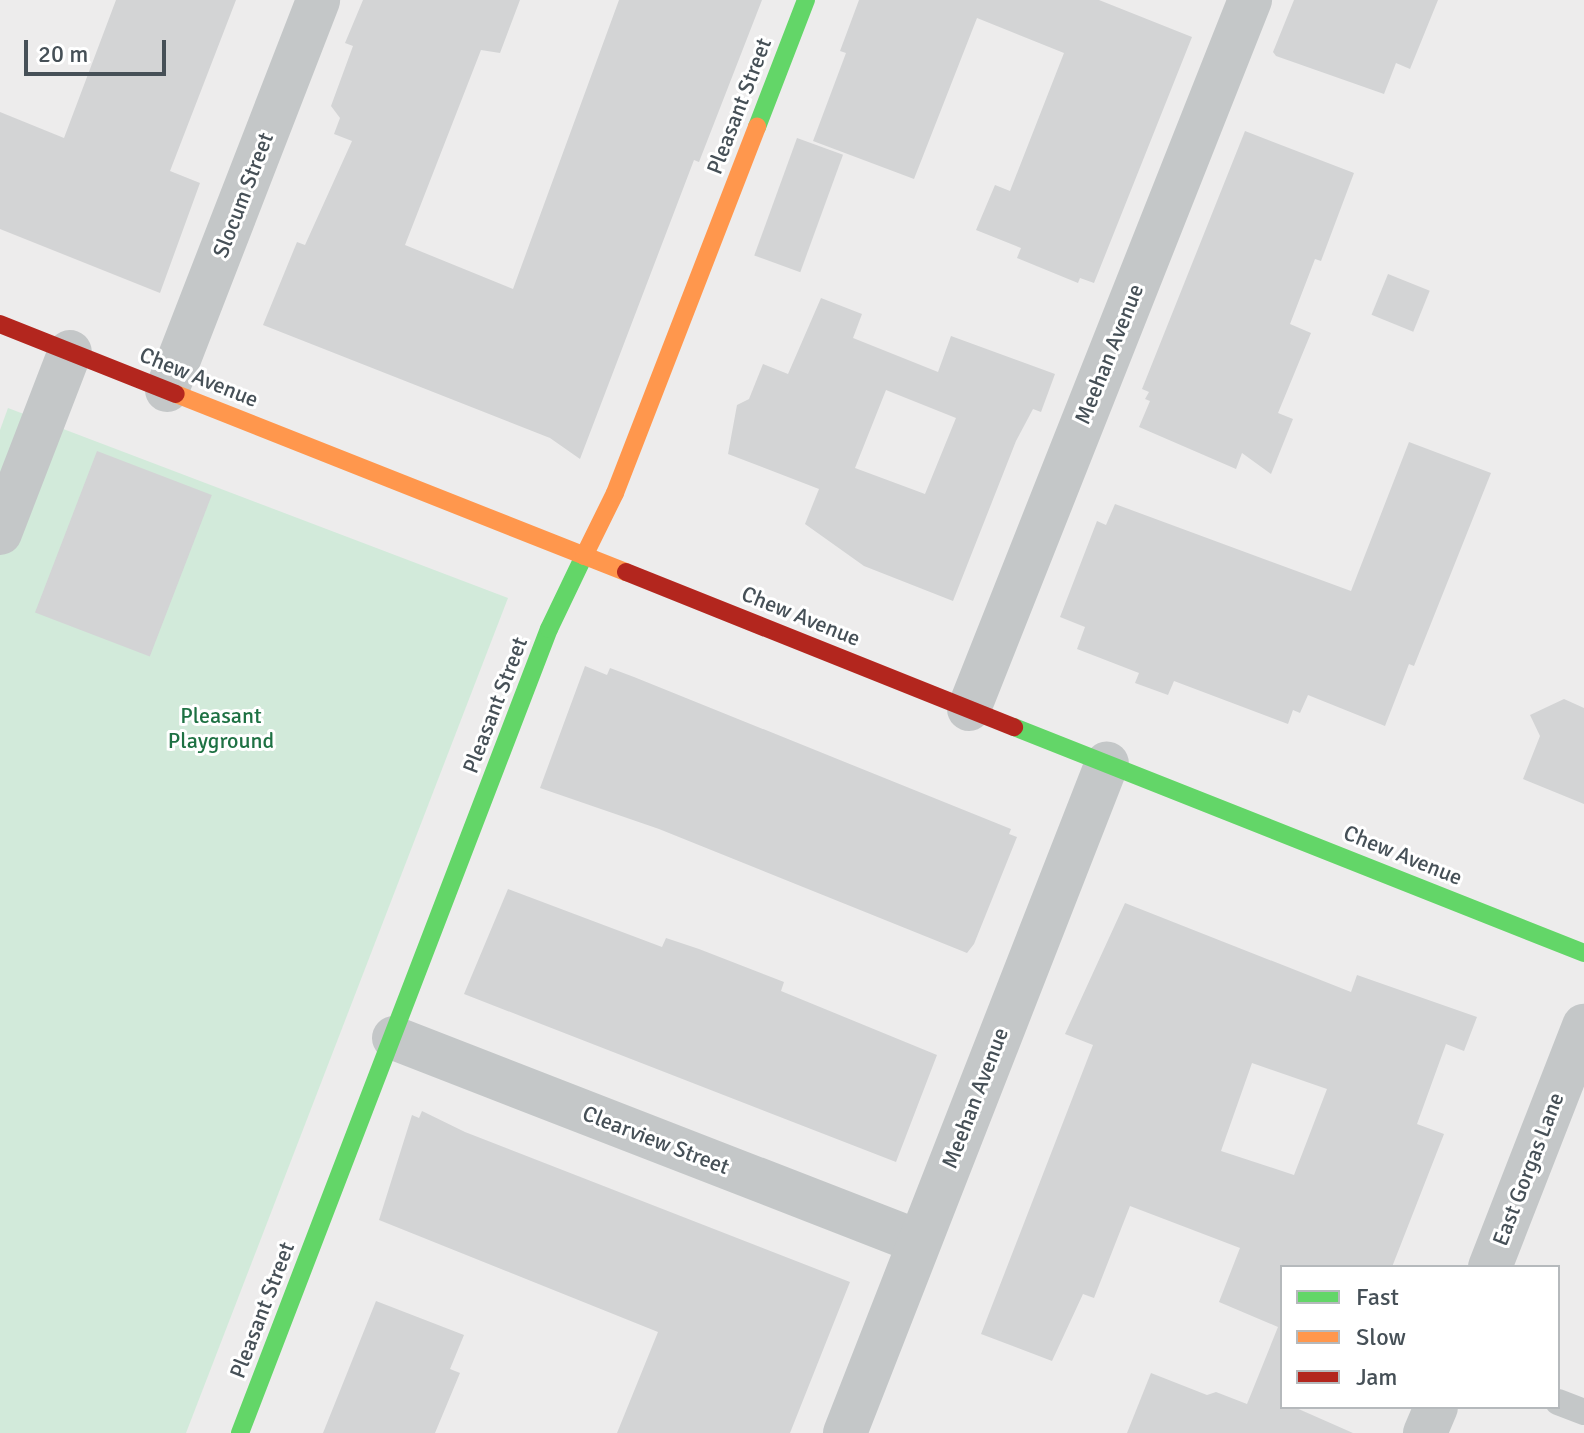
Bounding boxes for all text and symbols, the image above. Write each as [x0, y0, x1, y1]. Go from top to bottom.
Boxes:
scale bar [28, 24, 170, 74]
street label: Pleasant Street [701, 34, 777, 178]
text: 20 m [38, 39, 88, 69]
street label: Slocum Street [207, 129, 279, 261]
street label: Meehan Avenue [1069, 280, 1149, 428]
street label: Chew Avenue [136, 341, 262, 413]
street label: Chew Avenue [738, 580, 864, 652]
street label: Pleasant Street [457, 633, 533, 777]
park label: Pleasant Playground [168, 702, 274, 754]
street label: Chew Avenue [1340, 819, 1466, 891]
street label: Meehan Avenue [936, 1024, 1014, 1172]
street label: East Gorgas Lane [1487, 1089, 1569, 1249]
street label: Clearview Street [579, 1100, 733, 1180]
street label: Pleasant Street [224, 1238, 300, 1382]
legend [1280, 1265, 1560, 1409]
text: Fast [1356, 1282, 1399, 1312]
text: Slow [1356, 1322, 1406, 1352]
text: Jam [1356, 1362, 1397, 1392]

